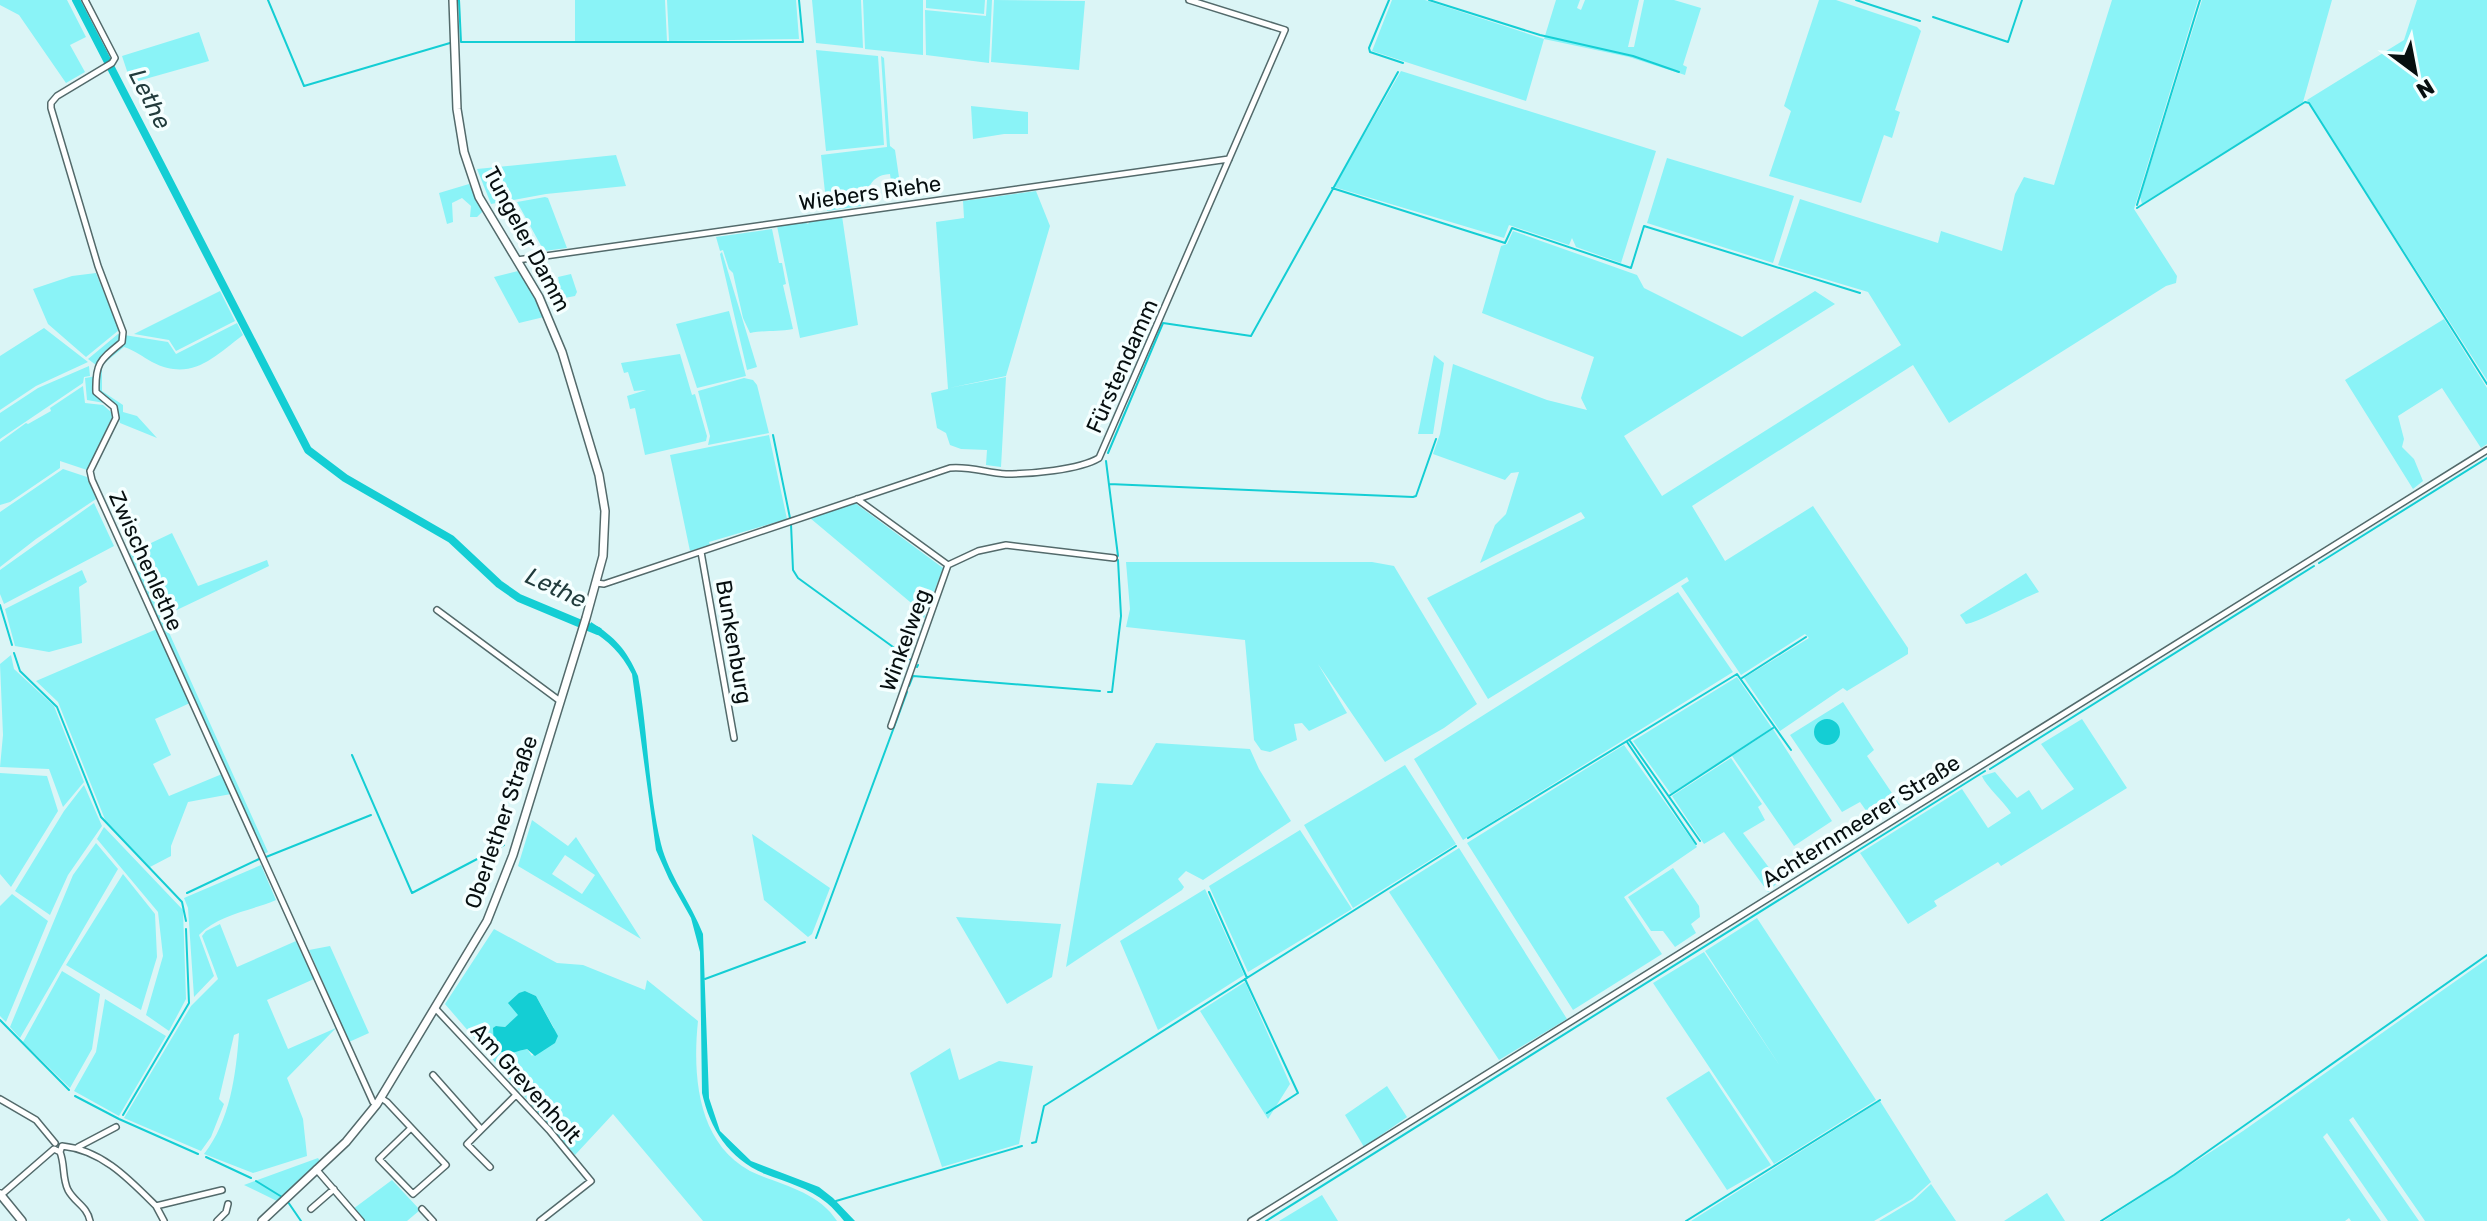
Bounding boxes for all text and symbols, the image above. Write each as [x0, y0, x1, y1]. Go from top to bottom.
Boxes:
north arrow [2375, 32, 2455, 112]
water label: Lethe [123, 64, 177, 134]
text: N [2411, 73, 2439, 104]
street label: Tungeler Damm [477, 162, 577, 316]
street label: Wiebers Riehe [797, 170, 943, 216]
street label: Fürstendamm [1080, 295, 1164, 437]
street label: Zwischenlethe [103, 487, 189, 635]
water label: Lethe [521, 562, 591, 614]
street label: Bunkenburg [710, 578, 758, 706]
street label: Winkelweg [874, 585, 936, 695]
street label: Oberlether Straße [459, 732, 543, 912]
street label: Achternmeerer Straße [1757, 749, 1965, 893]
street label: Am Grevenholt [465, 1017, 587, 1149]

